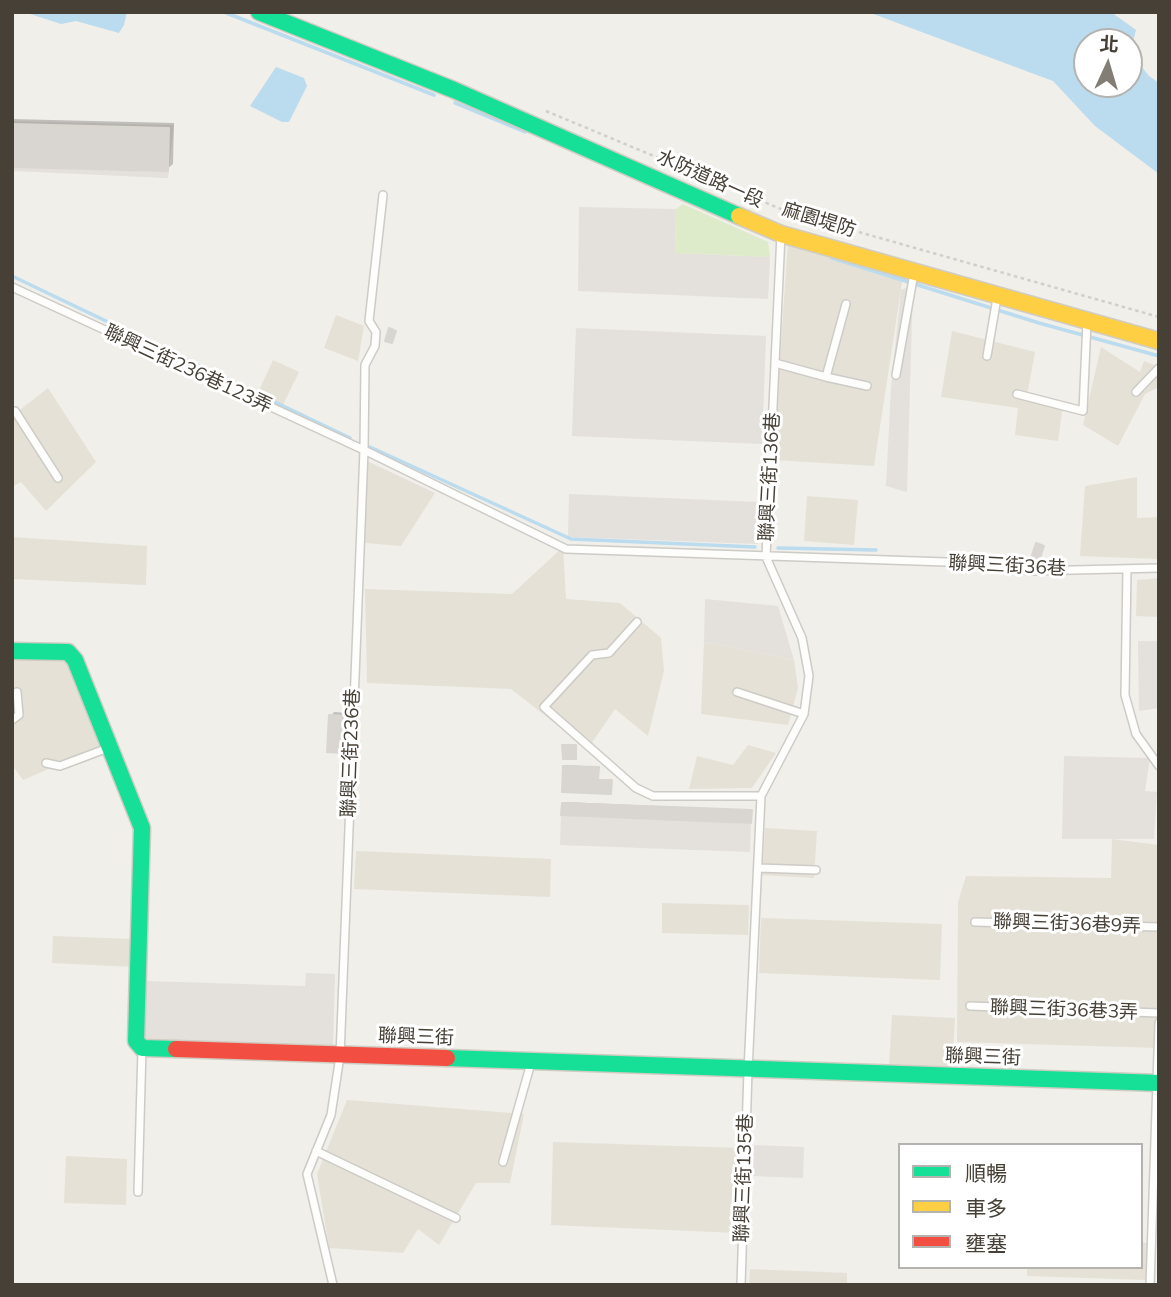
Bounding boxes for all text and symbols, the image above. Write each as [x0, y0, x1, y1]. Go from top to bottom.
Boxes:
north arrow [1073, 28, 1143, 98]
text: 北 [1099, 31, 1120, 57]
street label: 水防道路一段 [653, 145, 767, 213]
street label: 麻園堤防 [779, 198, 859, 242]
street label: 聯興三街236巷123弄 [101, 320, 275, 418]
street label: 聯興三街136巷 [755, 412, 785, 542]
street label: 聯興三街36巷 [948, 552, 1066, 580]
street label: 聯興三街236巷 [337, 688, 365, 818]
street label: 聯興三街36巷9弄 [993, 910, 1141, 938]
street label: 聯興三街36巷3弄 [990, 996, 1138, 1024]
street label: 聯興三街 [378, 1024, 454, 1050]
street label: 聯興三街 [945, 1044, 1021, 1070]
street label: 聯興三街135巷 [730, 1113, 758, 1243]
legend [898, 1143, 1143, 1269]
text: 順暢 [965, 1160, 1007, 1186]
text: 車多 [965, 1195, 1007, 1221]
text: 壅塞 [965, 1230, 1007, 1256]

